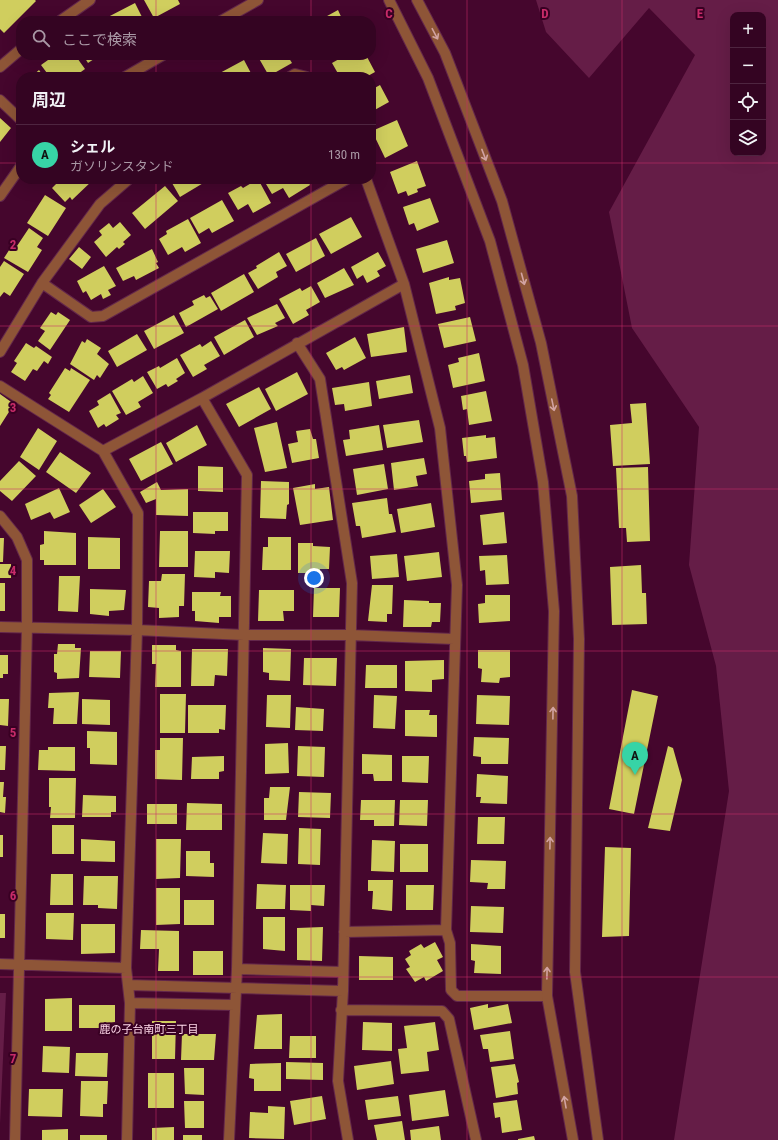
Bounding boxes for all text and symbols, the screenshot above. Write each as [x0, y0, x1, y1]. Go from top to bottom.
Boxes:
text: C [385, 6, 393, 21]
text: D [541, 6, 549, 21]
text: E [697, 6, 704, 21]
map controls [730, 12, 766, 156]
button: + [730, 12, 766, 48]
search box [16, 16, 376, 60]
icon: search [30, 27, 52, 49]
one-way arrow [432, 28, 439, 40]
text: ここで検索 [62, 31, 137, 49]
button: − [730, 48, 766, 84]
button: locate [730, 84, 766, 120]
text: 周辺 [32, 90, 66, 110]
button: layers [730, 120, 766, 156]
text: シェル [70, 138, 115, 156]
text: A [41, 147, 49, 162]
text: 130 m [328, 147, 360, 162]
one-way arrow [480, 148, 488, 160]
text: ガソリンスタンド [70, 159, 174, 174]
text: 2 [10, 237, 17, 252]
one-way arrow [520, 272, 527, 285]
one-way arrow [550, 398, 558, 411]
text: 3 [10, 400, 16, 415]
text: 4 [10, 563, 17, 578]
your location [304, 568, 324, 588]
one-way arrow [549, 707, 556, 720]
text: 5 [10, 725, 17, 740]
pin: A [622, 742, 648, 775]
one-way arrow [546, 837, 554, 850]
text: 6 [10, 888, 17, 903]
one-way arrow [543, 967, 551, 980]
district label: 鹿の子台南町三丁目 [100, 1023, 199, 1036]
text: 7 [10, 1051, 17, 1066]
one-way arrow [561, 1096, 569, 1109]

